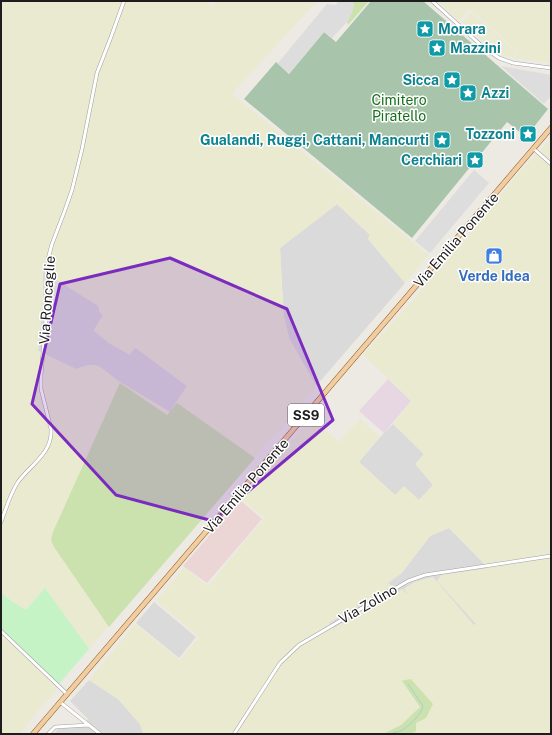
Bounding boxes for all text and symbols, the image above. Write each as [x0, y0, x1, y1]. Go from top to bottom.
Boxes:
place icon: Morara [415, 19, 435, 39]
place label: Morara [438, 21, 486, 37]
place icon: Mazzini [427, 38, 447, 58]
place label: Mazzini [450, 40, 501, 56]
place icon: Sicca [442, 70, 462, 90]
place label: Sicca [402, 72, 439, 88]
place icon: Azzi [458, 83, 478, 103]
place label: Azzi [481, 85, 509, 101]
park label: Cimitero Piratello [371, 92, 427, 124]
place icon: Tozzoni [518, 124, 538, 144]
place label: Tozzoni [465, 126, 515, 142]
place icon: Gualandi, Ruggi, Cattani, Mancurti [432, 130, 452, 150]
place label: Gualandi, Ruggi, Cattani, Mancurti [200, 132, 429, 148]
place icon: Cerchiari [465, 150, 485, 170]
place label: Cerchiari [401, 152, 462, 168]
street label: Via Emilia Ponente [410, 189, 502, 291]
shop icon: Verde Idea [484, 246, 504, 266]
street label: Via Roncaglie [36, 255, 58, 345]
place label: Verde Idea [458, 268, 530, 284]
road number: SS9 [288, 404, 324, 426]
street label: Via Emilia Ponente [200, 435, 292, 537]
street label: Via Zolino [336, 581, 400, 627]

